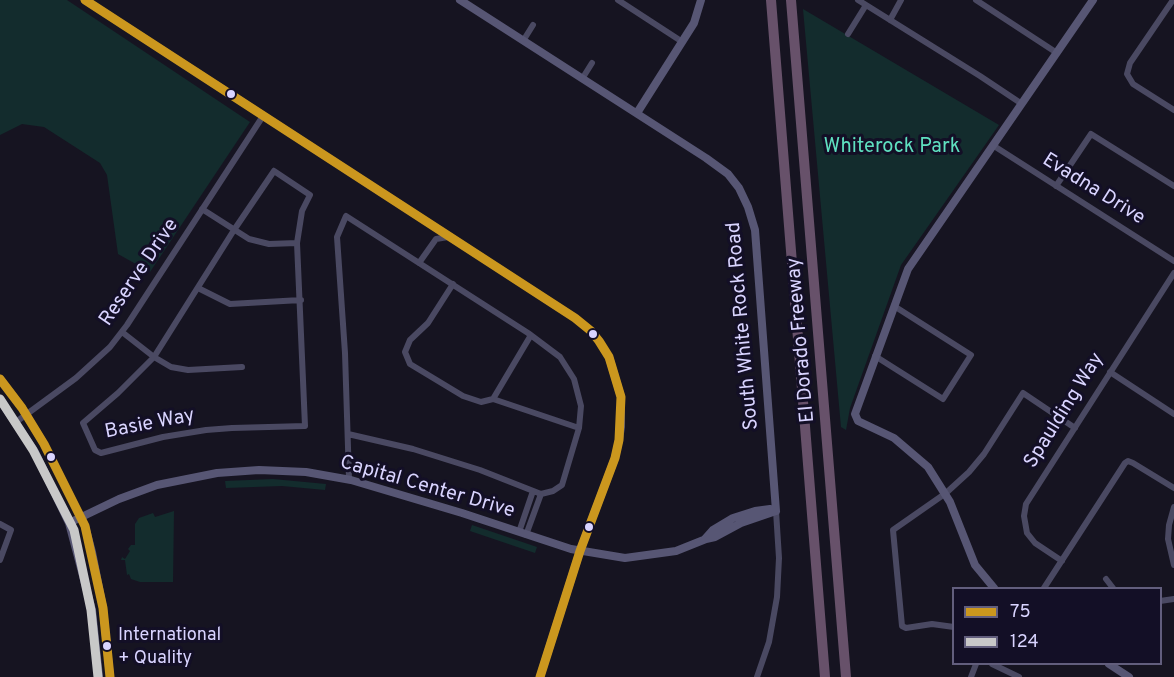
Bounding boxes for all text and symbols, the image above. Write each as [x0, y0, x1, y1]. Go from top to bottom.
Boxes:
unlabelled marker [225, 88, 237, 100]
park label: Whiterock Park [824, 136, 960, 160]
street label: Evadna Drive [1037, 149, 1149, 231]
street label: Reserve Drive [95, 215, 185, 331]
street label: South White Rock Road [723, 221, 765, 431]
street label: El Dorado Freeway [783, 256, 821, 424]
unlabelled marker [587, 328, 599, 340]
street label: Spaulding Way [1020, 349, 1110, 473]
street label: Basie Way [103, 405, 197, 445]
unlabelled marker [45, 451, 57, 463]
street label: Capital Center Drive [337, 452, 517, 524]
unlabelled marker [583, 521, 595, 533]
legend [952, 587, 1162, 665]
text: 75 [1010, 601, 1031, 624]
place label: International + Quality [118, 625, 221, 668]
text: 124 [1010, 631, 1039, 654]
marker: International + Quality [101, 640, 113, 652]

